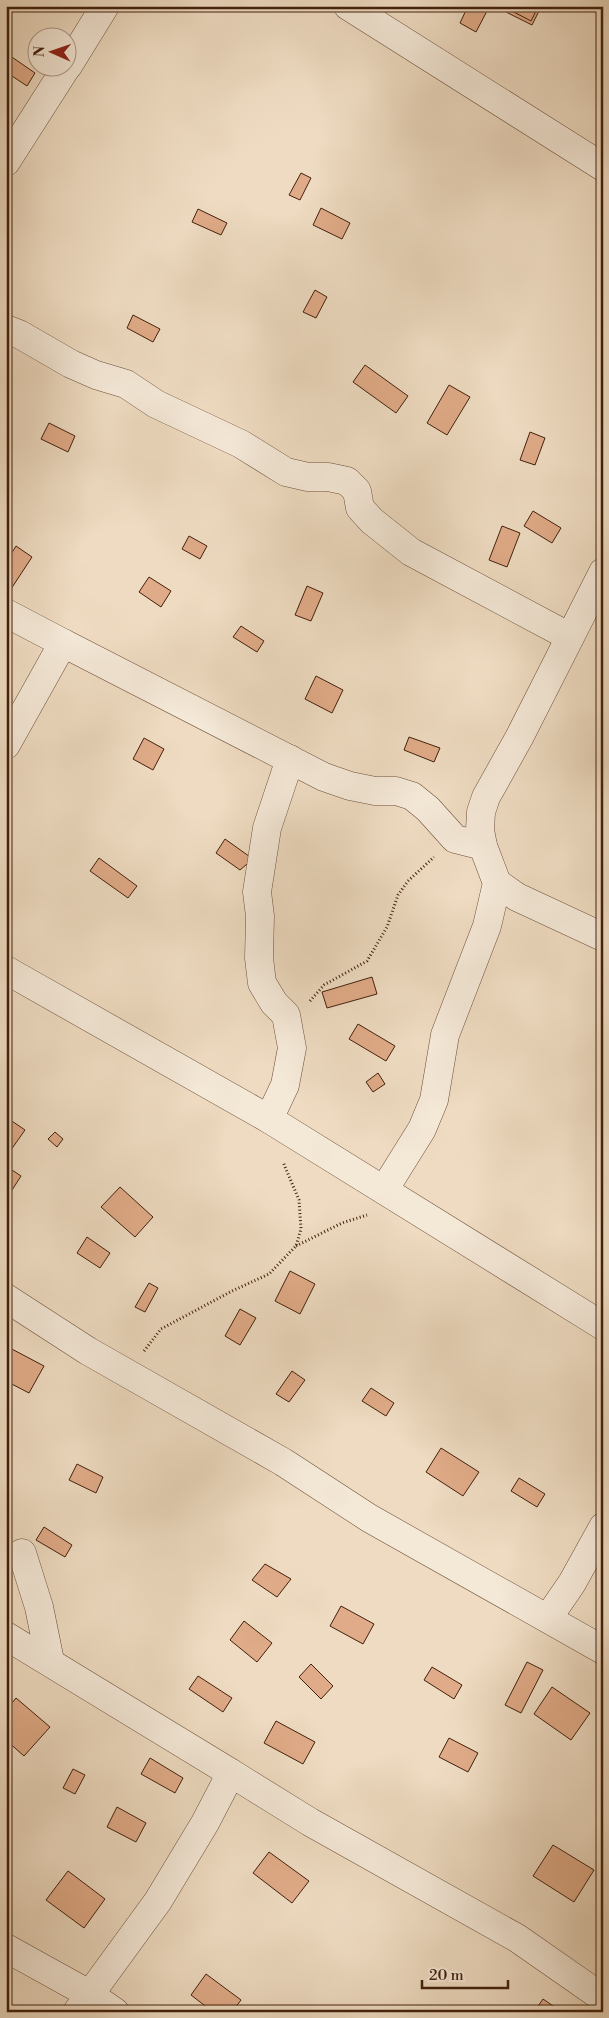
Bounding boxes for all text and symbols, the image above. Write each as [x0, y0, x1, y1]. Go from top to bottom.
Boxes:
north arrow [28, 28, 78, 78]
text: N [31, 46, 49, 57]
scale bar [422, 1958, 508, 1990]
text: 20 m [429, 1966, 464, 1985]

